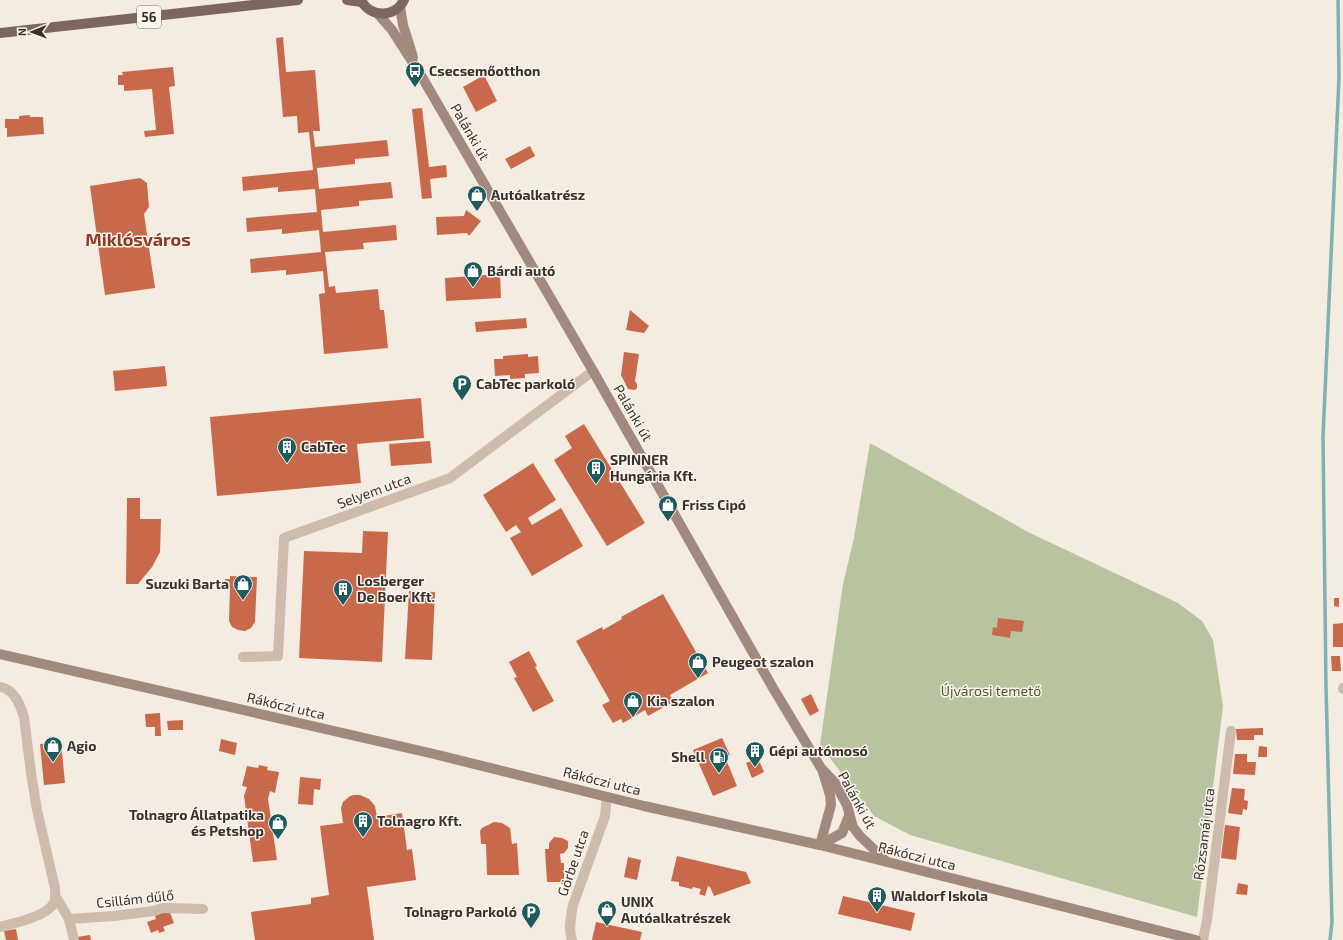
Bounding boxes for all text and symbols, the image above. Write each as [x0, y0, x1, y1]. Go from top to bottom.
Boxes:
road number: 56 [137, 6, 161, 28]
north arrow [12, 12, 52, 52]
text: N [15, 28, 28, 36]
bus stop icon: Csecsemőotthon [404, 60, 426, 88]
place label: Csecsemőotthon [429, 62, 540, 79]
street label: Palánki út [447, 100, 494, 163]
shop icon: Autóalkatrész [466, 184, 488, 212]
place label: Autóalkatrész [491, 186, 585, 203]
district label: Miklósváros [85, 228, 191, 250]
shop icon: Bárdi autó [462, 260, 484, 288]
place label: Bárdi autó [487, 262, 555, 279]
parking icon: CabTec parkoló [451, 373, 473, 401]
place label: CabTec parkoló [476, 375, 575, 392]
street label: Palánki út [610, 381, 657, 444]
building icon: CabTec [276, 436, 298, 464]
place label: CabTec [301, 438, 346, 455]
place label: SPINNER Hungária Kft. [610, 451, 697, 484]
building icon: SPINNER Hungária Kft. [585, 457, 607, 485]
street label: Selyem utca [335, 469, 413, 512]
shop icon: Friss Cipó [657, 494, 679, 522]
place label: Friss Cipó [682, 496, 746, 513]
place label: Losberger De Boer Kft. [357, 572, 435, 605]
shop icon: Suzuki Barta [232, 573, 254, 601]
place label: Suzuki Barta [145, 575, 229, 592]
building icon: Losberger De Boer Kft. [332, 578, 354, 606]
shop icon: Peugeot szalon [687, 651, 709, 679]
place label: Peugeot szalon [712, 653, 814, 670]
park label: Újvárosi temető [941, 682, 1041, 699]
street label: Rákóczi utca [245, 688, 327, 723]
shop icon: Kia szalon [622, 690, 644, 718]
place label: Kia szalon [647, 692, 715, 709]
shop icon: Agio [42, 735, 64, 763]
place label: Agio [67, 737, 96, 754]
building icon: Gépi autómosó [744, 740, 766, 768]
place label: Gépi autómosó [769, 742, 868, 759]
fuel station icon: Shell [708, 746, 730, 774]
place label: Shell [671, 748, 705, 765]
street label: Rákóczi utca [561, 763, 643, 798]
street label: Palánki út [835, 768, 880, 831]
street label: Rózsamáj utca [1189, 787, 1218, 881]
place label: Tolnagro Állatpatika és Petshop [129, 806, 264, 839]
building icon: Tolnagro Kft. [352, 810, 374, 838]
shop icon: Tolnagro Állatpatika és Petshop [267, 812, 289, 840]
place label: Tolnagro Kft. [377, 812, 462, 829]
street label: Görbe utca [553, 828, 592, 898]
street label: Rákóczi utca [876, 838, 958, 873]
building icon: Waldorf Iskola [866, 885, 888, 913]
street label: Csillám dűlő [95, 886, 175, 911]
place label: Waldorf Iskola [891, 887, 988, 904]
place label: UNIX Autóalkatrészek [621, 893, 731, 926]
shop icon: UNIX Autóalkatrészek [596, 899, 618, 927]
parking icon: Tolnagro Parkoló [520, 901, 542, 929]
place label: Tolnagro Parkoló [404, 903, 517, 920]

